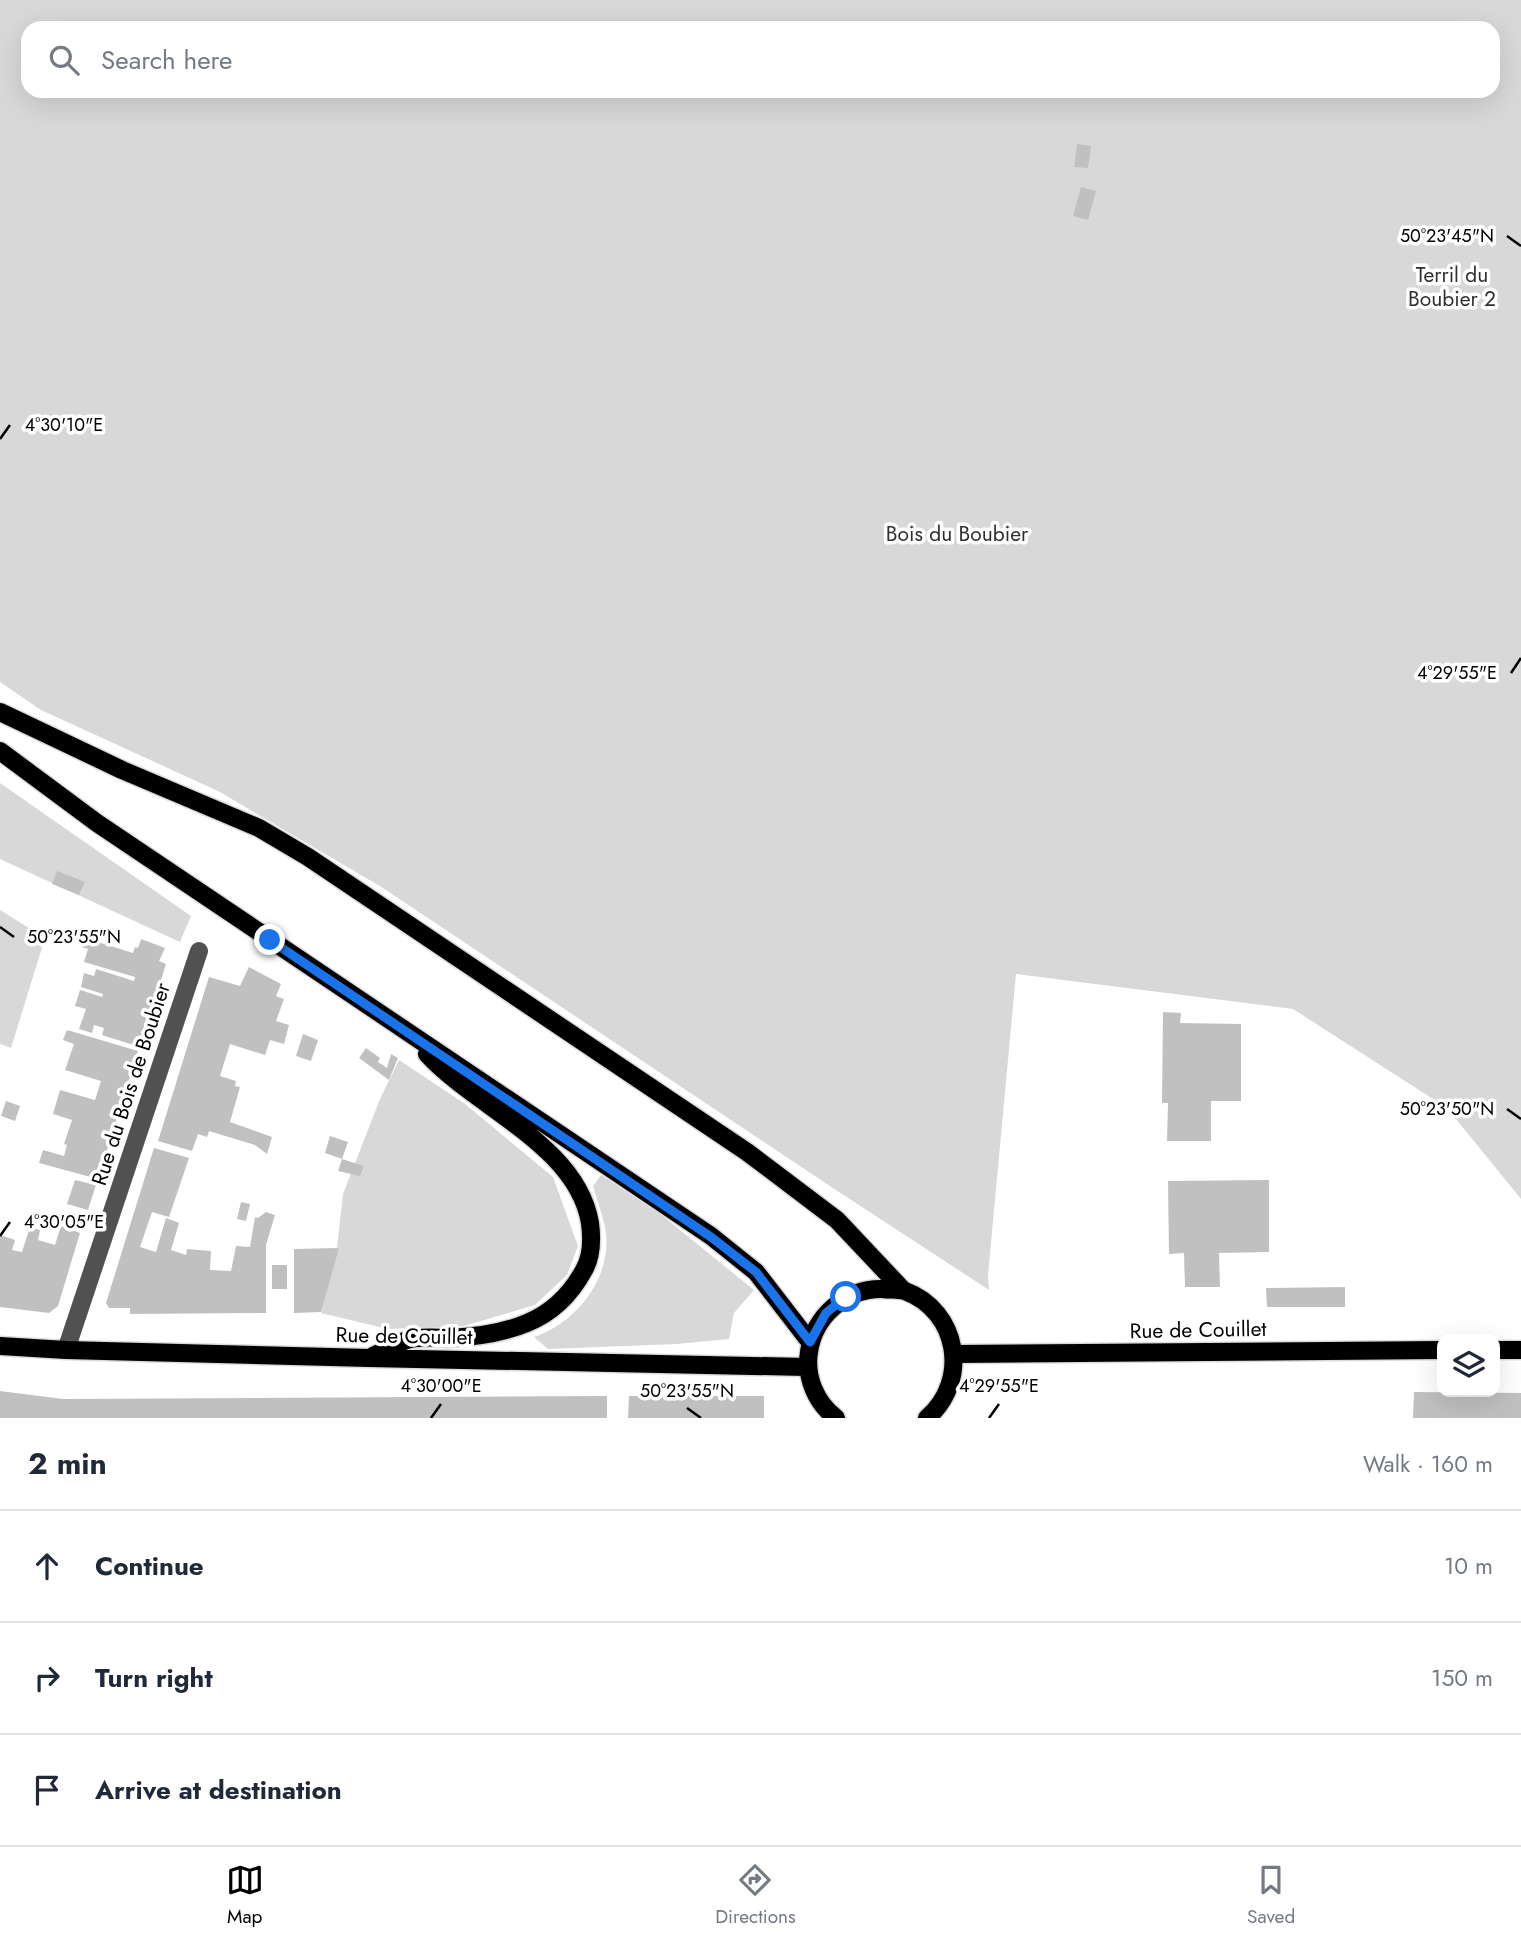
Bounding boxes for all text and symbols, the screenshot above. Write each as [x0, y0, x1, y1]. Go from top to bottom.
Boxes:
search box [21, 21, 1500, 98]
icon: search [45, 41, 83, 79]
text: Search here [101, 41, 233, 79]
text: 50°23'45"N [1400, 223, 1494, 249]
park label: Terril du Boubier 2 [1408, 260, 1496, 314]
text: 4°30'10"E [25, 412, 103, 438]
park label: Bois du Boubier [886, 519, 1029, 549]
text: 4°29'55"E [1417, 660, 1497, 686]
text: 50°23'55"N [27, 924, 121, 950]
route end [254, 924, 285, 955]
street label: Rue du Bois de Boubier [84, 978, 178, 1189]
text: 50°23'50"N [1400, 1096, 1494, 1122]
text: 4°30'05"E [24, 1209, 104, 1235]
route start [830, 1281, 861, 1312]
street label: Rue de Couillet [1129, 1314, 1267, 1346]
street label: Rue de Couillet [335, 1320, 473, 1352]
map controls [1437, 1334, 1500, 1397]
button: layers [1437, 1334, 1500, 1397]
text: 4°30'00"E [400, 1373, 482, 1399]
text: 4°29'55"E [959, 1373, 1039, 1399]
text: 50°23'55"N [640, 1378, 734, 1404]
text: 2 min [28, 1442, 107, 1485]
text: Walk · 160 m [1363, 1447, 1493, 1481]
icon: ahead [28, 1547, 66, 1585]
text: Continue [95, 1547, 204, 1585]
text: 10 m [1444, 1549, 1493, 1583]
icon: right [28, 1659, 66, 1697]
text: Turn right [95, 1659, 213, 1697]
text: 150 m [1431, 1661, 1493, 1695]
icon: arrive [28, 1771, 66, 1809]
text: Arrive at destination [95, 1771, 342, 1809]
tab: Map [226, 1861, 264, 1930]
tab: Directions [715, 1861, 796, 1930]
tab: Saved [1247, 1861, 1295, 1930]

